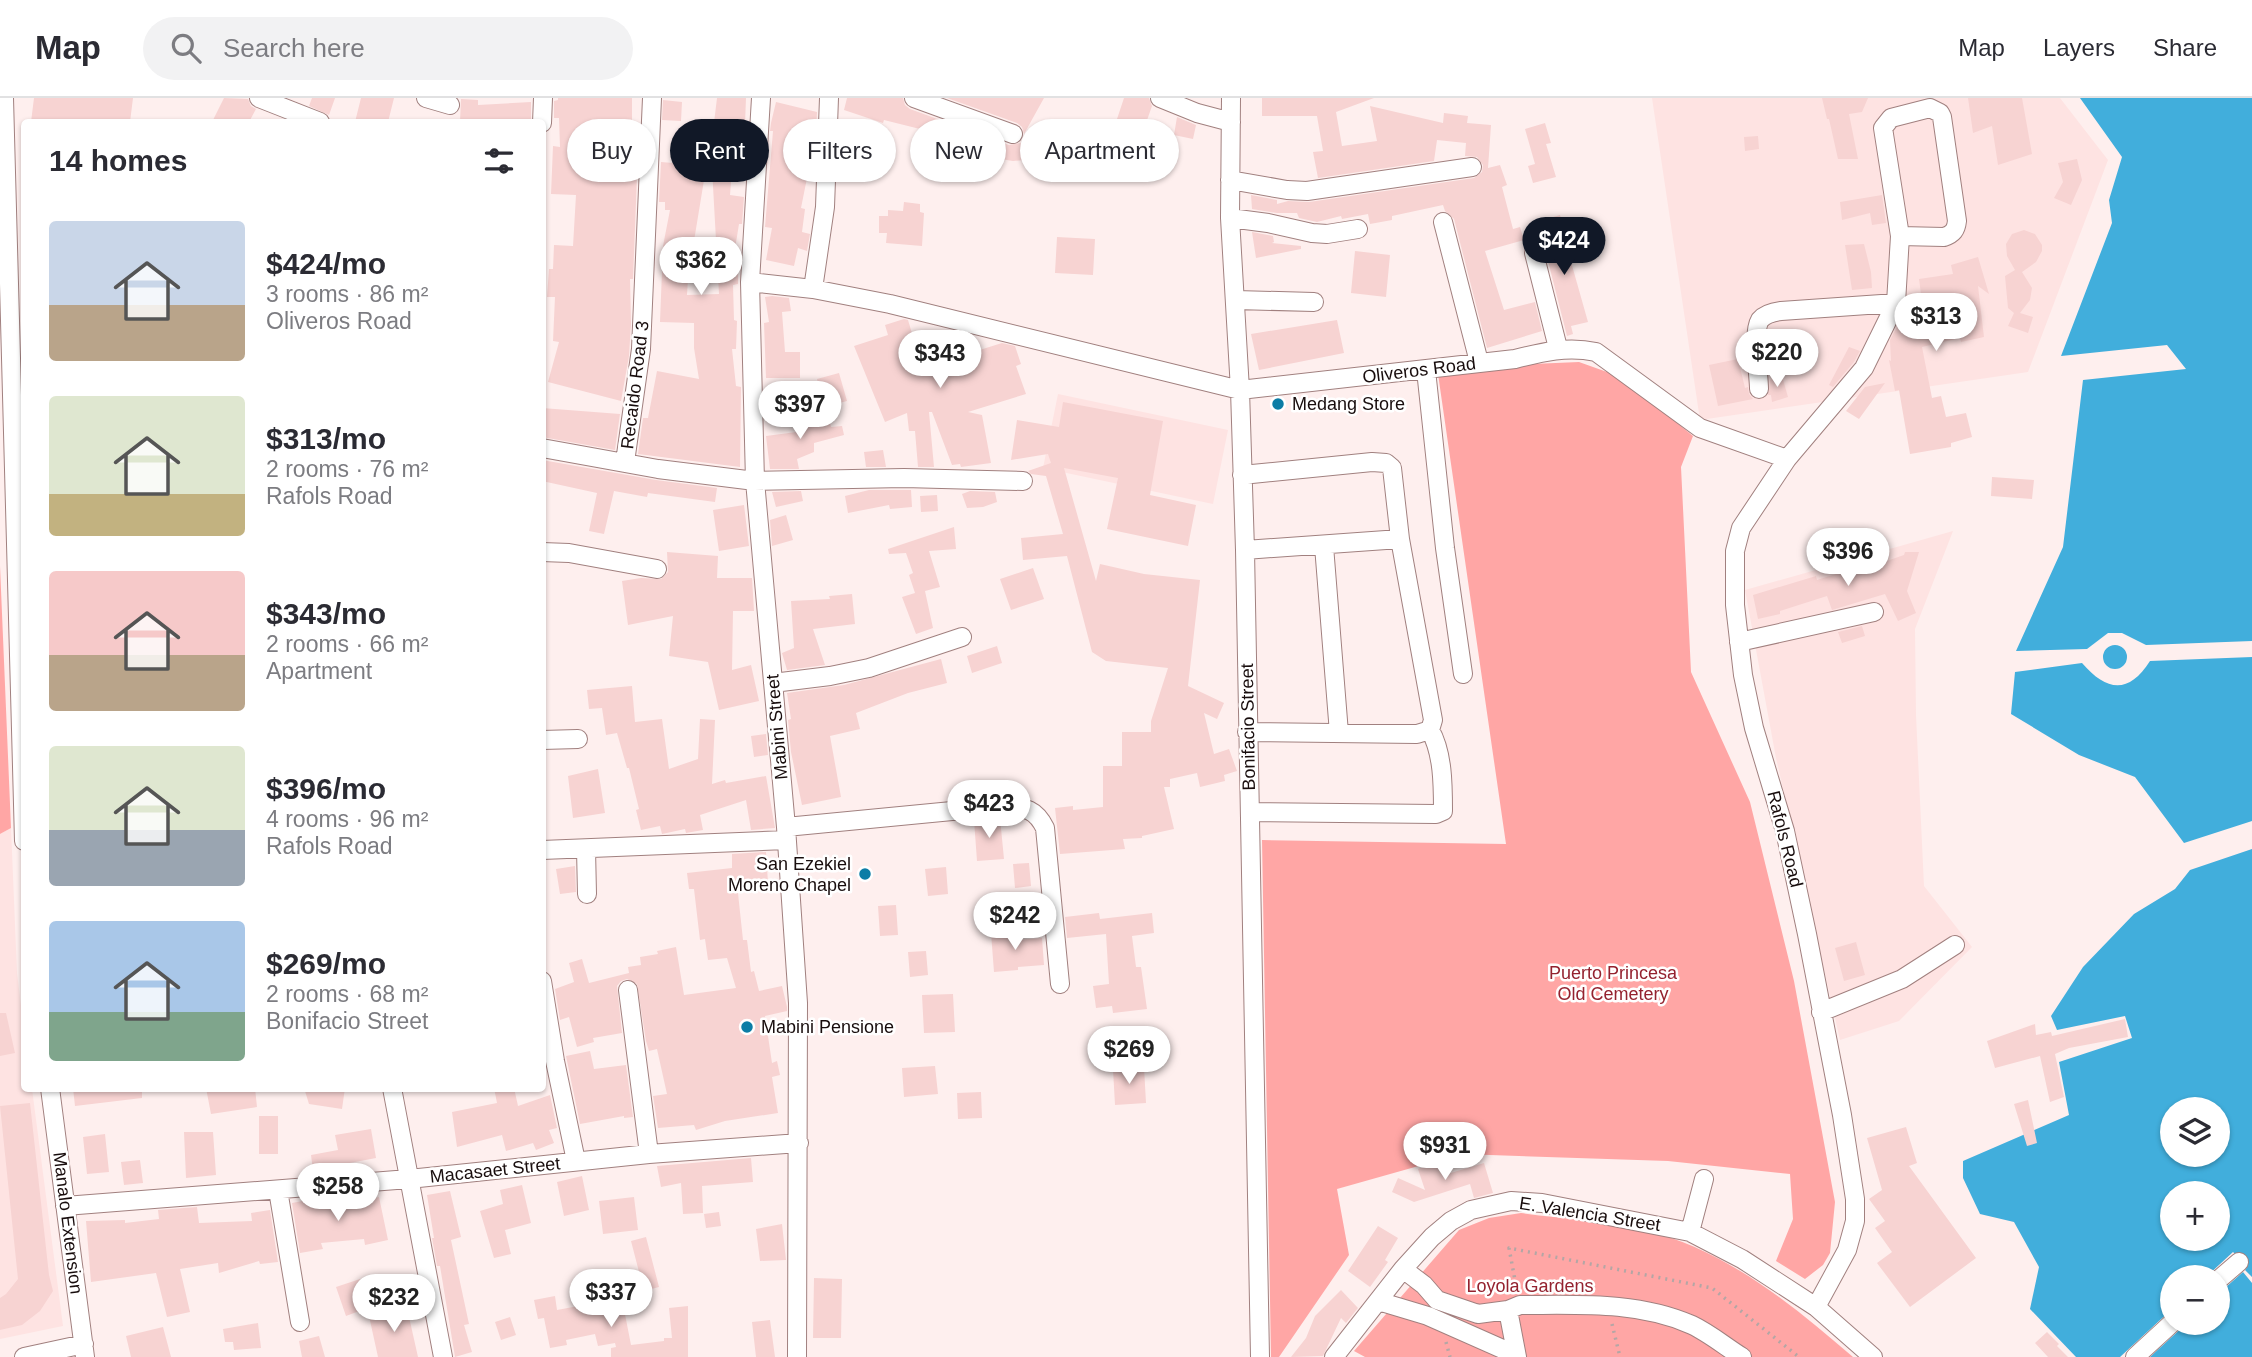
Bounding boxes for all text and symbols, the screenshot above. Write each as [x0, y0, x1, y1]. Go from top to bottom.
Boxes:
search box [143, 17, 633, 80]
text: Map [35, 29, 101, 66]
icon: search [167, 29, 205, 67]
text: Search here [223, 33, 365, 63]
text: Map [1958, 34, 2005, 61]
text: Layers [2043, 34, 2115, 61]
text: Share [2153, 34, 2217, 61]
chip: Buy [567, 119, 656, 182]
chip: Rent [670, 119, 769, 182]
chip: Filters [783, 119, 896, 182]
chip: New [910, 119, 1006, 182]
chip: Apartment [1020, 119, 1179, 182]
icon: filters [480, 142, 518, 180]
text: 14 homes [49, 144, 187, 177]
pin: $424 [1523, 218, 1605, 277]
text: $424 [1538, 227, 1590, 253]
pin: $362 [660, 238, 742, 297]
text: $424/mo [266, 247, 386, 280]
text: $362 [675, 247, 727, 273]
icon: home [105, 249, 189, 333]
text: 3 rooms · 86 m² [266, 281, 428, 307]
pin: $313 [1895, 294, 1977, 353]
text: $313 [1910, 303, 1962, 329]
text: Oliveros Road [266, 308, 412, 334]
street label: Recaido Road 3 [617, 320, 653, 450]
pin: $343 [899, 330, 981, 390]
pin: $220 [1736, 330, 1818, 389]
text: $220 [1751, 339, 1803, 365]
text: $343 [914, 340, 966, 366]
street label: Oliveros Road [1361, 353, 1477, 387]
pin: $397 [759, 382, 841, 441]
text: $397 [774, 391, 826, 417]
place label: Medang Store [1292, 394, 1405, 414]
marker: Medang Store [1270, 396, 1286, 412]
text: $313/mo [266, 422, 386, 455]
icon: home [105, 424, 189, 508]
text: 2 rooms · 76 m² [266, 456, 428, 482]
text: Rafols Road [266, 483, 393, 509]
pin: $396 [1807, 528, 1889, 588]
text: $396 [1822, 538, 1874, 564]
text: $343/mo [266, 597, 386, 630]
icon: home [105, 599, 189, 683]
text: 2 rooms · 66 m² [266, 631, 428, 657]
text: Apartment [266, 658, 372, 684]
street label: Bonifacio Street [1237, 663, 1259, 791]
street label: Mabini Street [762, 673, 792, 781]
text: $396/mo [266, 772, 386, 805]
icon: home [105, 774, 189, 858]
pin: $423 [948, 780, 1030, 840]
street label: Rafols Road [1763, 789, 1807, 889]
text: $423 [963, 790, 1015, 816]
text: 4 rooms · 96 m² [266, 806, 428, 832]
text: Rafols Road [266, 833, 393, 859]
place label: San Ezekiel Moreno Chapel [728, 854, 851, 895]
marker: San Ezekiel Moreno Chapel [857, 866, 873, 882]
pin: $242 [974, 892, 1056, 952]
text: $242 [989, 902, 1041, 928]
text: $269/mo [266, 947, 386, 980]
icon: home [105, 949, 189, 1033]
park label: Puerto Princesa Old Cemetery [1549, 963, 1678, 1004]
text: 2 rooms · 68 m² [266, 981, 428, 1007]
text: Bonifacio Street [266, 1008, 428, 1034]
place label: Mabini Pensione [761, 1017, 894, 1037]
marker: Mabini Pensione [739, 1019, 755, 1035]
pin: $269 [1088, 1026, 1170, 1086]
text: $269 [1103, 1036, 1155, 1062]
map controls [2160, 1097, 2230, 1335]
button: layers [2160, 1097, 2230, 1167]
pin: $931 [1404, 1122, 1486, 1182]
text: $931 [1419, 1132, 1471, 1158]
street label: Manalo Extension [49, 1151, 87, 1295]
street label: Macasaet Street [429, 1153, 561, 1187]
pin: $258 [297, 1164, 379, 1223]
text: $258 [312, 1173, 364, 1199]
button: + [2160, 1181, 2230, 1251]
street label: E. Valencia Street [1518, 1193, 1662, 1235]
button: − [2160, 1265, 2230, 1335]
pin: $337 [570, 1270, 652, 1329]
pin: $232 [353, 1274, 435, 1334]
park label: Loyola Gardens [1466, 1276, 1594, 1296]
text: $337 [585, 1279, 637, 1305]
text: $232 [368, 1284, 420, 1310]

